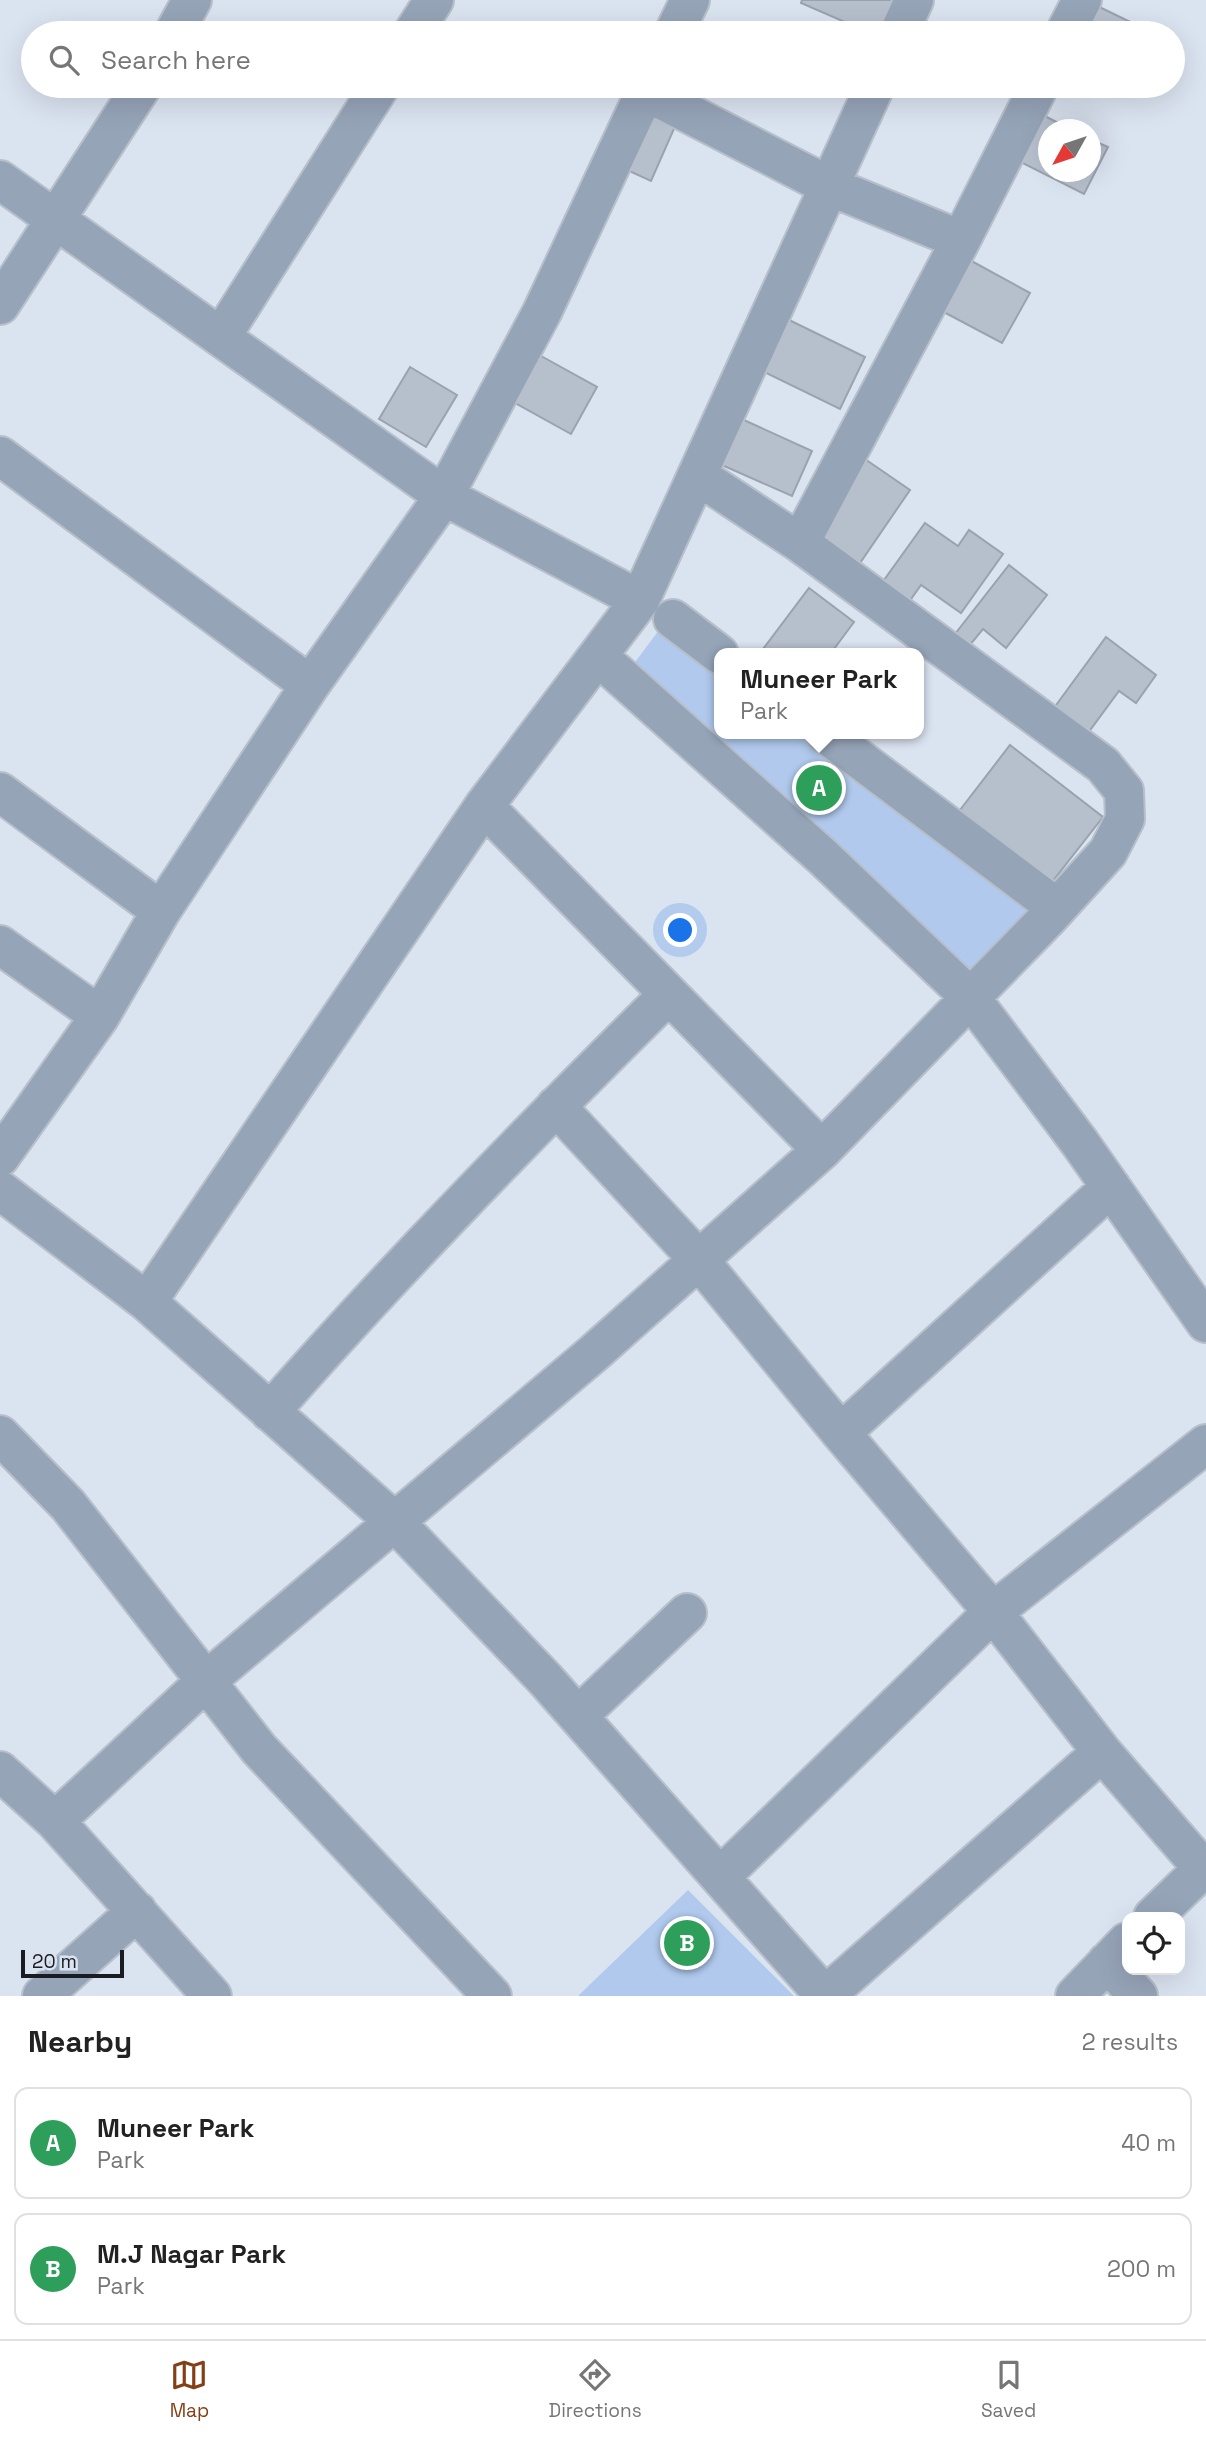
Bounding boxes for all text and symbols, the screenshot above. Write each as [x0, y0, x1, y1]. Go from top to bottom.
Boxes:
search box [21, 21, 1185, 98]
icon: search [45, 41, 83, 79]
text: Search here [101, 43, 251, 77]
north arrow [1038, 119, 1101, 182]
popup [714, 648, 924, 739]
text: Muneer Park [740, 662, 898, 696]
text: Park [740, 696, 788, 726]
pin: A [796, 762, 842, 814]
your location [663, 913, 697, 947]
map controls [1122, 1912, 1185, 1975]
button: locate [1122, 1912, 1185, 1975]
pin: B [664, 1917, 710, 1969]
scale bar [21, 1947, 124, 1979]
text: 20 m [32, 1949, 77, 1974]
text: Nearby [28, 2022, 132, 2061]
text: 2 results [1082, 2027, 1178, 2057]
text: Muneer Park [97, 2111, 254, 2145]
text: A [46, 2128, 60, 2158]
text: 40 m [1121, 2128, 1176, 2158]
text: Park [97, 2145, 145, 2175]
text: M.J Nagar Park [97, 2237, 286, 2271]
text: B [45, 2254, 61, 2284]
text: 200 m [1107, 2254, 1176, 2284]
text: Park [97, 2271, 145, 2301]
tab: Map [170, 2356, 209, 2423]
tab: Directions [549, 2356, 642, 2423]
tab: Saved [981, 2356, 1036, 2423]

